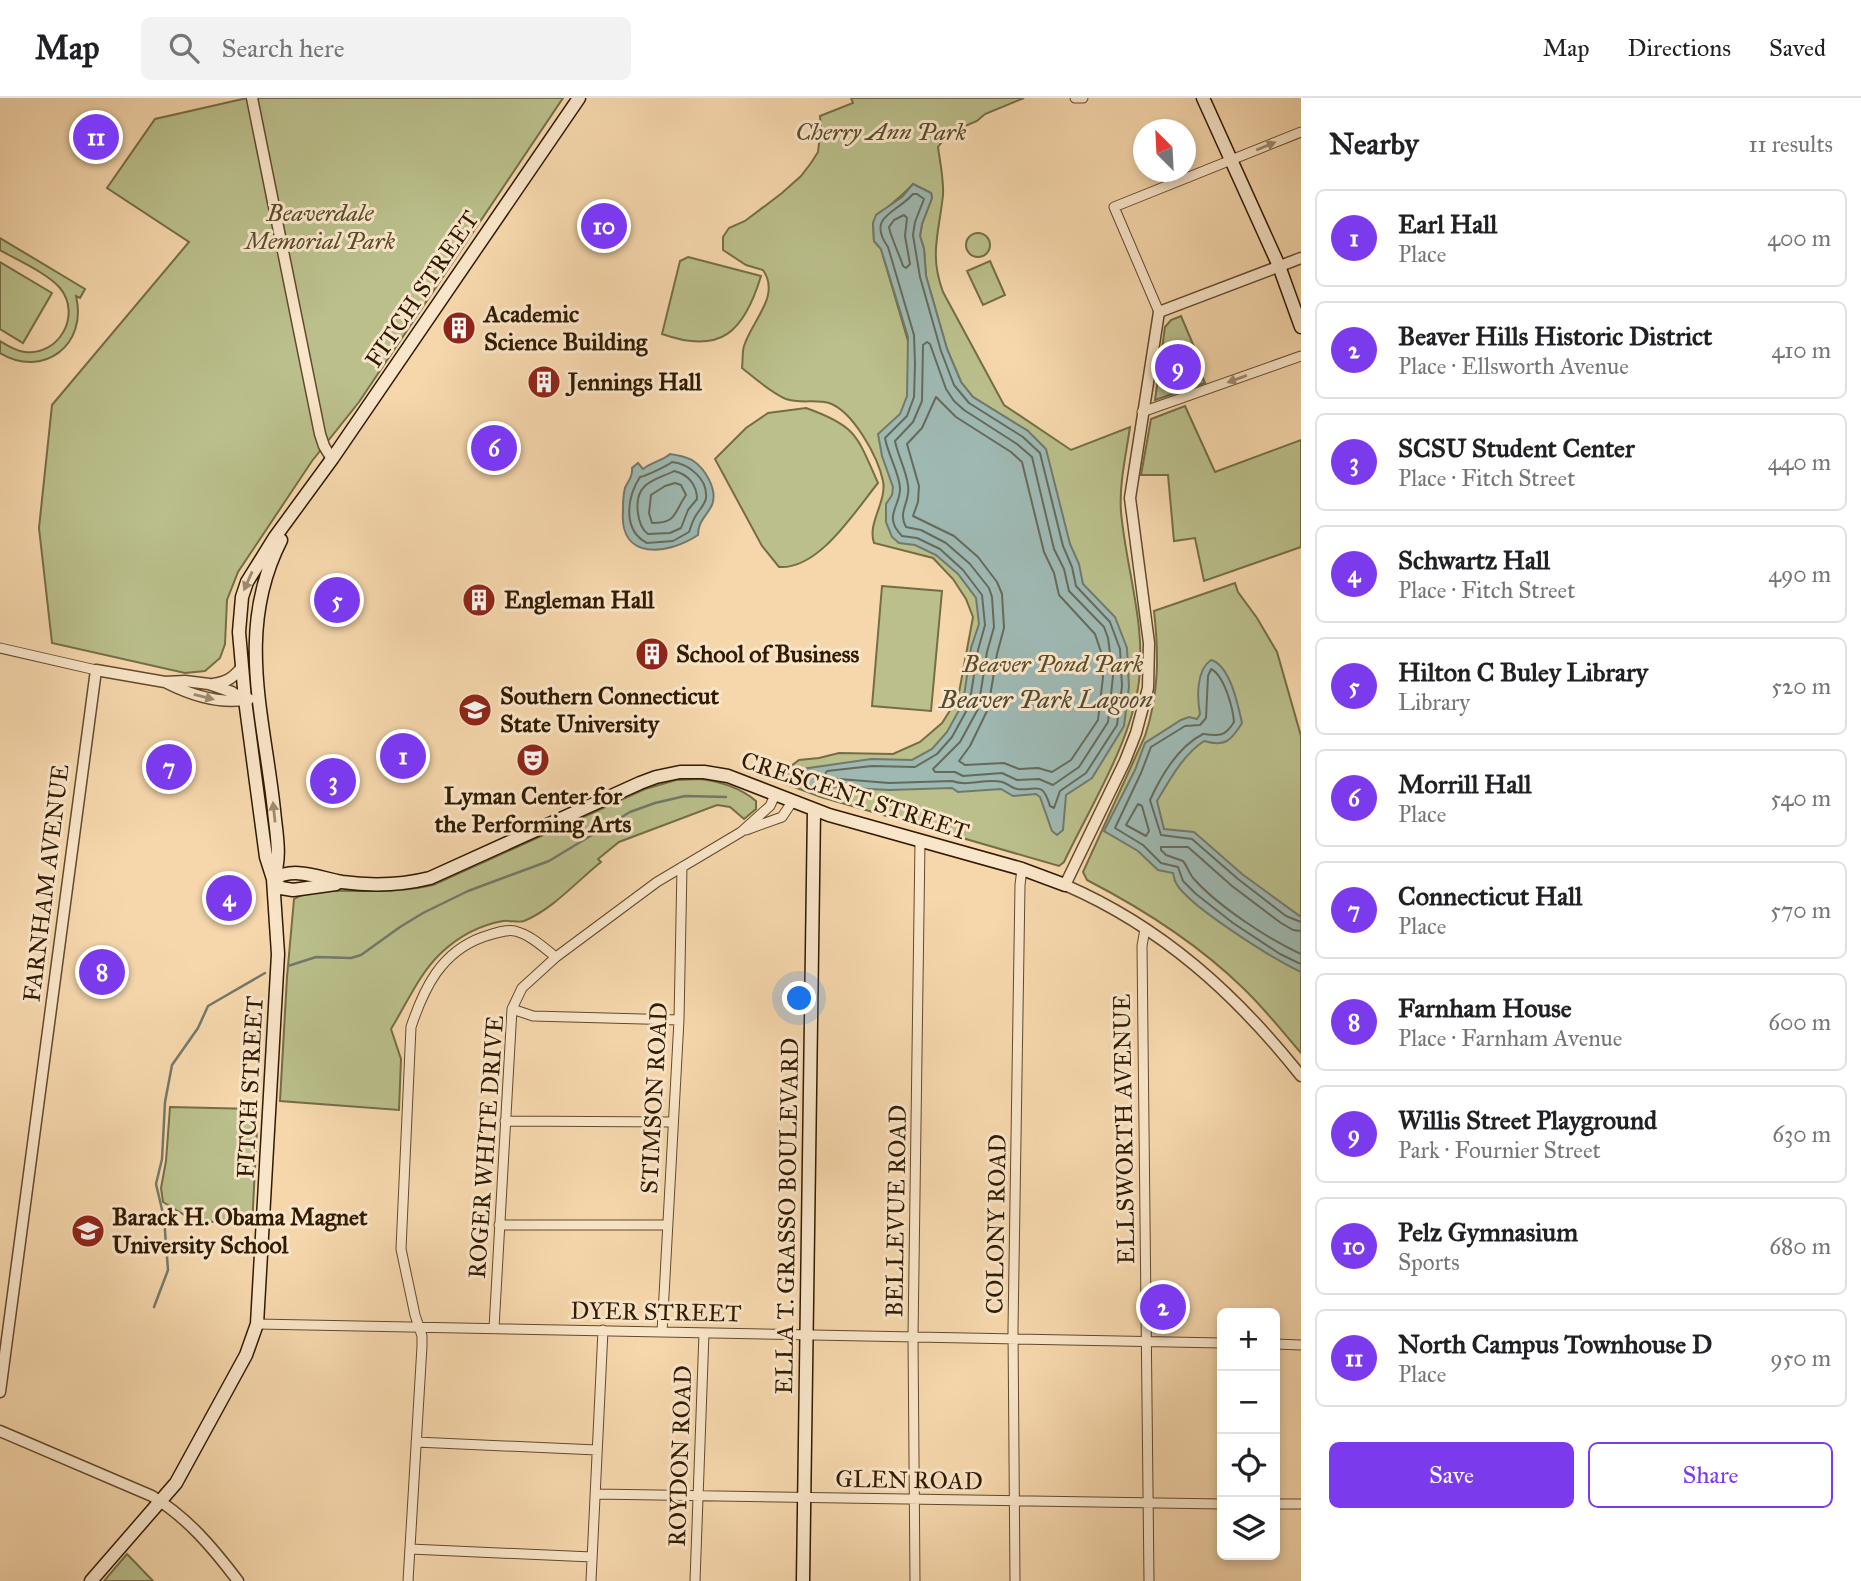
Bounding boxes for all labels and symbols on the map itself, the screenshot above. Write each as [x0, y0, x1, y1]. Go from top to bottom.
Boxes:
pin: 11 [73, 111, 119, 163]
park label: Cherry Ann Park [795, 117, 967, 147]
north arrow [1133, 119, 1196, 182]
one-way arrow [1256, 141, 1277, 152]
park label: Beaverdale Memorial Park [243, 198, 395, 256]
pin: 10 [581, 200, 627, 252]
street label: FITCH STREET [358, 205, 486, 373]
place label: Academic Science Building [482, 299, 648, 357]
building icon: Academic Science Building [440, 309, 478, 347]
pin: 9 [1155, 341, 1201, 393]
building icon: Jennings Hall [525, 363, 563, 401]
place label: Jennings Hall [565, 367, 702, 397]
one-way arrow [1226, 374, 1247, 385]
pin: 6 [471, 422, 517, 474]
one-way arrow [243, 571, 254, 592]
pin: 5 [314, 574, 360, 626]
building icon: Engleman Hall [460, 581, 498, 619]
place label: Engleman Hall [504, 585, 655, 615]
building icon: School of Business [633, 635, 671, 673]
place label: School of Business [676, 639, 859, 669]
park label: Beaver Pond Park [962, 649, 1144, 679]
place label: Southern Connecticut State University [500, 681, 719, 739]
water label: Beaver Park Lagoon [938, 683, 1153, 715]
school or university icon: Southern Connecticut State University [456, 691, 494, 729]
one-way arrow [193, 692, 215, 703]
pin: 1 [380, 730, 426, 782]
pin: 7 [146, 741, 192, 793]
theatre icon: Lyman Center for the Performing Arts [514, 741, 552, 779]
street label: CRESCENT STREET [737, 745, 973, 847]
pin: 3 [310, 755, 356, 807]
street label: FARNHAM AVENUE [17, 762, 75, 1004]
place label: Lyman Center for the Performing Arts [434, 781, 632, 839]
one-way arrow [268, 801, 279, 823]
pin: 4 [206, 872, 252, 924]
pin: 8 [79, 946, 125, 998]
your location [782, 981, 816, 1015]
street label: ELLSWORTH AVENUE [1107, 993, 1141, 1265]
street label: FITCH STREET [230, 995, 270, 1179]
street label: STIMSON ROAD [634, 1001, 674, 1195]
street label: ROGER WHITE DRIVE [462, 1014, 510, 1280]
street label: ELLA T. GRASSO BOULEVARD [769, 1037, 805, 1395]
street label: BELLEVUE ROAD [879, 1104, 913, 1318]
street label: COLONY ROAD [979, 1134, 1013, 1314]
place label: Barack H. Obama Magnet University School [112, 1202, 368, 1260]
school or university icon: Barack H. Obama Magnet University School [69, 1212, 107, 1250]
pin: 2 [1140, 1281, 1186, 1333]
street label: DYER STREET [570, 1296, 742, 1328]
street label: ROYDON ROAD [662, 1365, 698, 1547]
street label: GLEN ROAD [835, 1464, 983, 1496]

